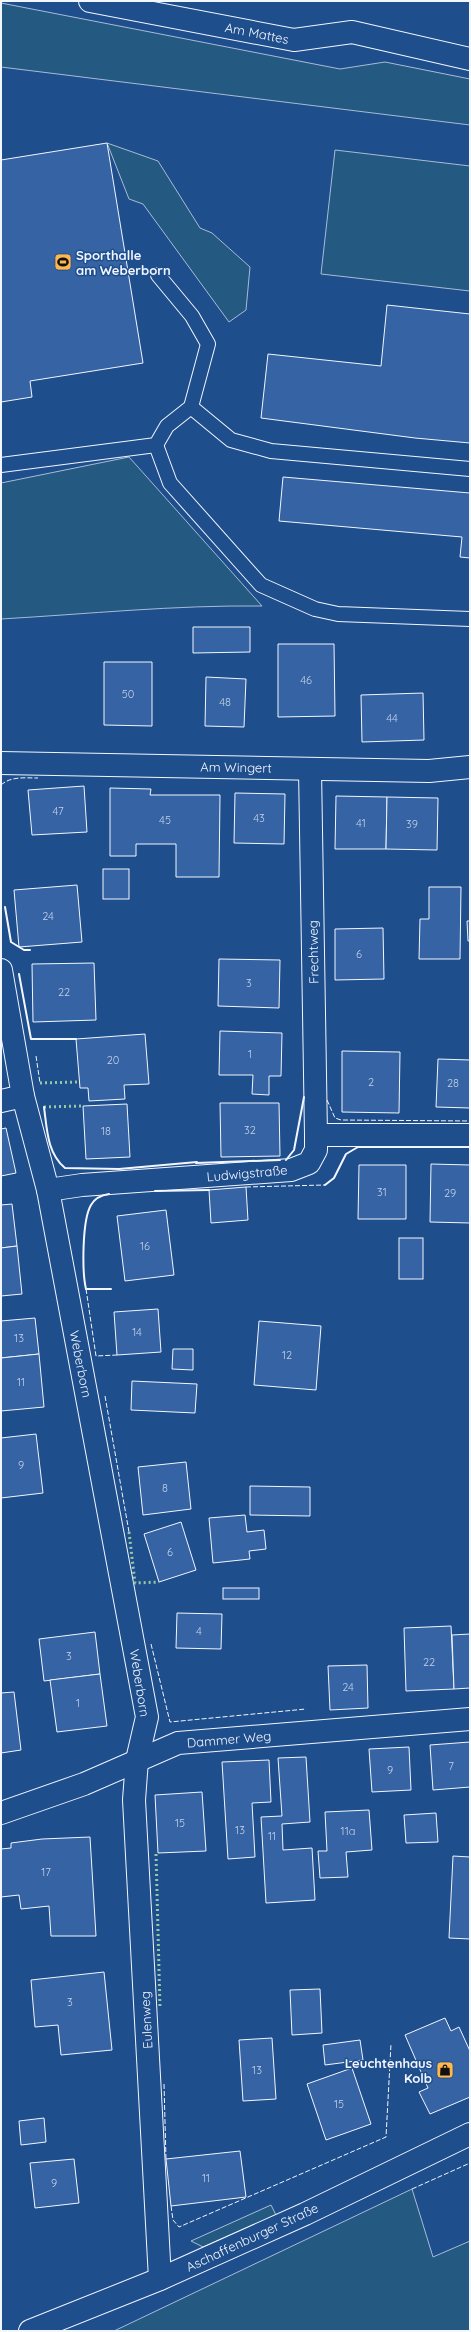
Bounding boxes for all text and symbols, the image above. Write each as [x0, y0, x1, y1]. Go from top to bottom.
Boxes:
street label: Am Mattes [224, 19, 290, 47]
place label: Sporthalle am Weberborn [76, 247, 171, 278]
sports icon: Sporthalle am Weberborn [53, 252, 73, 272]
house number: 46 [300, 673, 312, 687]
house number: 50 [122, 687, 134, 701]
house number: 48 [219, 695, 231, 709]
house number: 44 [386, 711, 398, 725]
street label: Am Wingert [200, 758, 272, 776]
house number: 47 [52, 804, 64, 818]
house number: 43 [253, 811, 265, 825]
house number: 45 [159, 813, 171, 827]
house number: 41 [356, 816, 366, 830]
house number: 39 [406, 817, 418, 831]
house number: 24 [42, 909, 54, 923]
street label: Frechtweg [304, 920, 322, 984]
house number: 6 [356, 947, 362, 961]
house number: 3 [246, 976, 252, 990]
house number: 22 [58, 985, 70, 999]
house number: 1 [248, 1047, 252, 1061]
house number: 20 [107, 1053, 119, 1067]
house number: 2 [368, 1075, 374, 1089]
house number: 28 [447, 1076, 459, 1090]
house number: 32 [244, 1123, 256, 1137]
house number: 18 [101, 1124, 111, 1138]
street label: Ludwigstraße [206, 1161, 288, 1185]
house number: 31 [377, 1185, 387, 1199]
house number: 29 [444, 1186, 456, 1200]
house number: 16 [140, 1239, 150, 1253]
house number: 14 [132, 1325, 142, 1339]
street label: Weberborn [67, 1329, 95, 1399]
house number: 13 [14, 1331, 24, 1345]
house number: 12 [282, 1348, 292, 1362]
house number: 11 [17, 1375, 25, 1389]
house number: 9 [18, 1458, 24, 1472]
house number: 8 [162, 1481, 168, 1495]
house number: 6 [167, 1545, 173, 1559]
house number: 4 [196, 1624, 202, 1638]
street label: Weberborn [127, 1648, 153, 1718]
house number: 3 [66, 1649, 72, 1663]
house number: 22 [423, 1655, 435, 1669]
house number: 24 [342, 1680, 354, 1694]
house number: 1 [76, 1696, 80, 1710]
street label: Dammer Weg [186, 1727, 272, 1751]
house number: 7 [448, 1759, 454, 1773]
house number: 9 [387, 1763, 393, 1777]
house number: 15 [175, 1816, 185, 1830]
house number: 13 [235, 1823, 245, 1837]
house number: 11a [341, 1824, 355, 1838]
house number: 11 [268, 1829, 276, 1843]
house number: 17 [41, 1865, 51, 1879]
street label: Eulenweg [137, 1991, 155, 2049]
house number: 3 [67, 1995, 73, 2009]
place label: Leuchtenhaus Kolb [345, 2055, 432, 2086]
shop icon: Leuchtenhaus Kolb [435, 2060, 455, 2080]
house number: 13 [252, 2063, 262, 2077]
house number: 15 [334, 2097, 344, 2111]
house number: 11 [202, 2171, 210, 2185]
house number: 9 [51, 2176, 57, 2190]
street label: Aschaffenburger Straße [183, 2199, 321, 2275]

